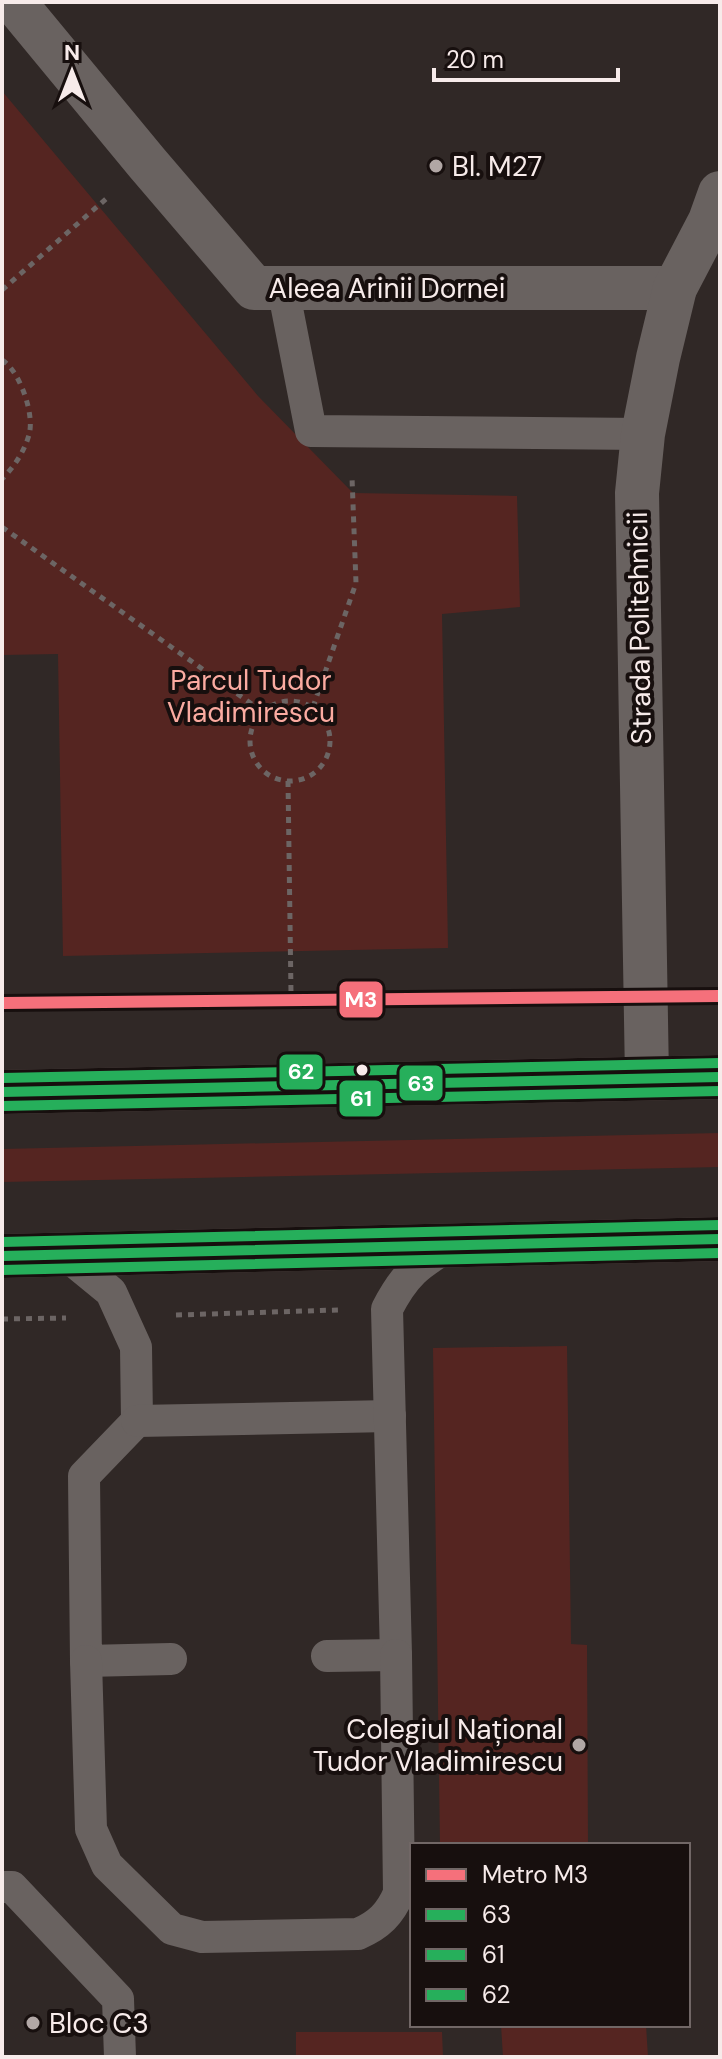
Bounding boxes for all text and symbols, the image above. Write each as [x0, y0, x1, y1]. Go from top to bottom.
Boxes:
north arrow [32, 32, 112, 112]
scale bar [434, 32, 618, 82]
text: N [64, 38, 80, 67]
text: 20 m [446, 44, 504, 75]
place label: Bl. M27 [452, 148, 542, 185]
marker: Bl. M27 [427, 157, 445, 175]
street label: Aleea Arinii Dornei [269, 270, 505, 307]
street label: Strada Politehnicii [619, 511, 660, 745]
park label: Parcul Tudor Vladimirescu [167, 662, 335, 731]
line badge: M3 [338, 980, 384, 1019]
text: M3 [345, 985, 377, 1014]
line badge: 62 [278, 1053, 324, 1091]
text: 62 [288, 1057, 314, 1086]
unlabelled marker [354, 1062, 370, 1078]
line badge: 63 [398, 1064, 444, 1102]
text: 63 [407, 1069, 435, 1098]
line badge: 61 [338, 1079, 384, 1118]
text: 61 [350, 1084, 372, 1113]
place label: Colegiul Național Tudor Vladimirescu [313, 1711, 563, 1780]
marker: Colegiul Național Tudor Vladimirescu [570, 1736, 588, 1754]
legend [410, 1843, 690, 2027]
text: Metro M3 [482, 1859, 588, 1890]
text: 63 [482, 1899, 511, 1930]
text: 61 [482, 1939, 505, 1970]
text: 62 [482, 1979, 510, 2010]
place label: Bloc C3 [49, 2005, 149, 2042]
marker: Bloc C3 [24, 2014, 42, 2032]

